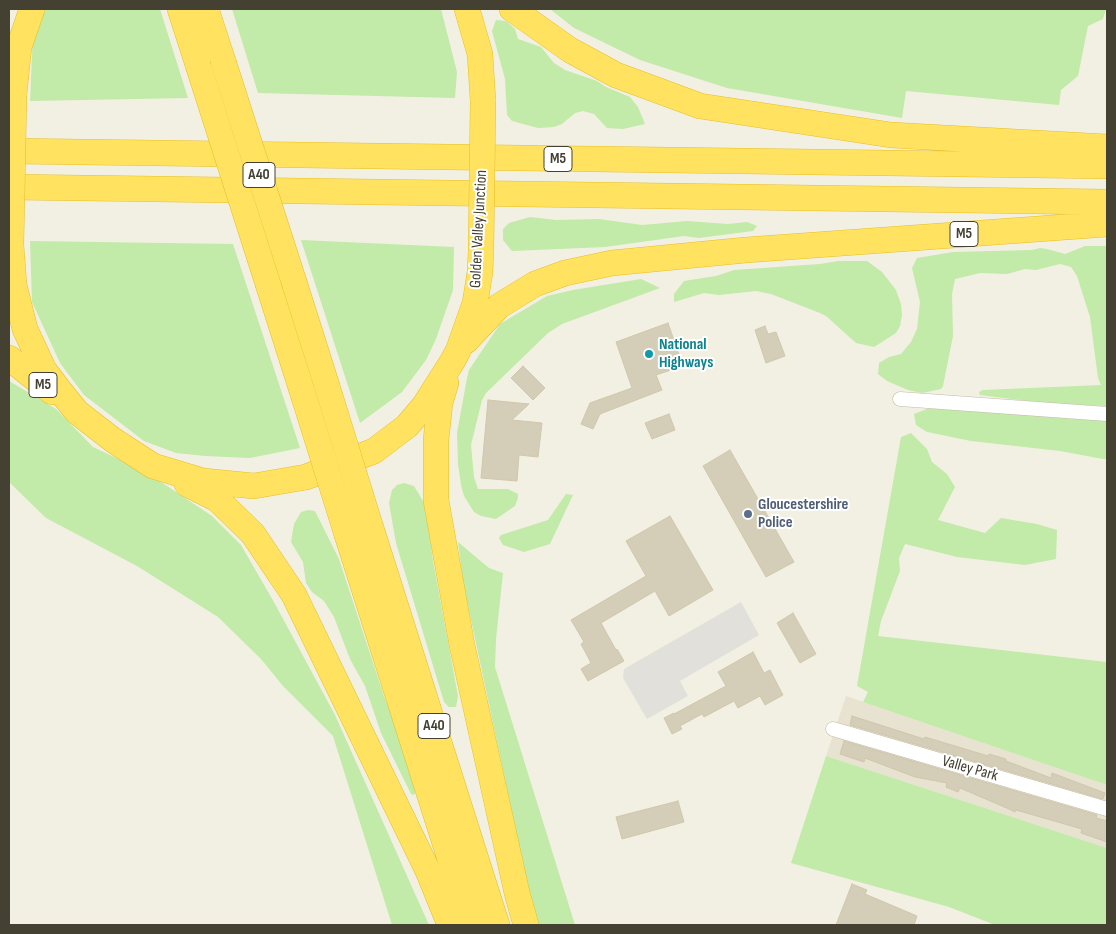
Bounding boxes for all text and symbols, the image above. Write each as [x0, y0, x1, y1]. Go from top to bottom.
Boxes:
road number: M5 [544, 146, 572, 172]
road number: A40 [243, 162, 275, 188]
street label: Golden Valley Junction [466, 169, 492, 289]
road number: M5 [950, 222, 978, 246]
place label: National Highways [659, 335, 713, 373]
marker: National Highways [643, 348, 655, 360]
road number: M5 [29, 372, 57, 398]
place label: Gloucestershire Police [758, 495, 848, 533]
marker: Gloucestershire Police [742, 508, 754, 520]
road number: A40 [418, 714, 450, 738]
street label: Valley Park [940, 752, 1000, 786]

